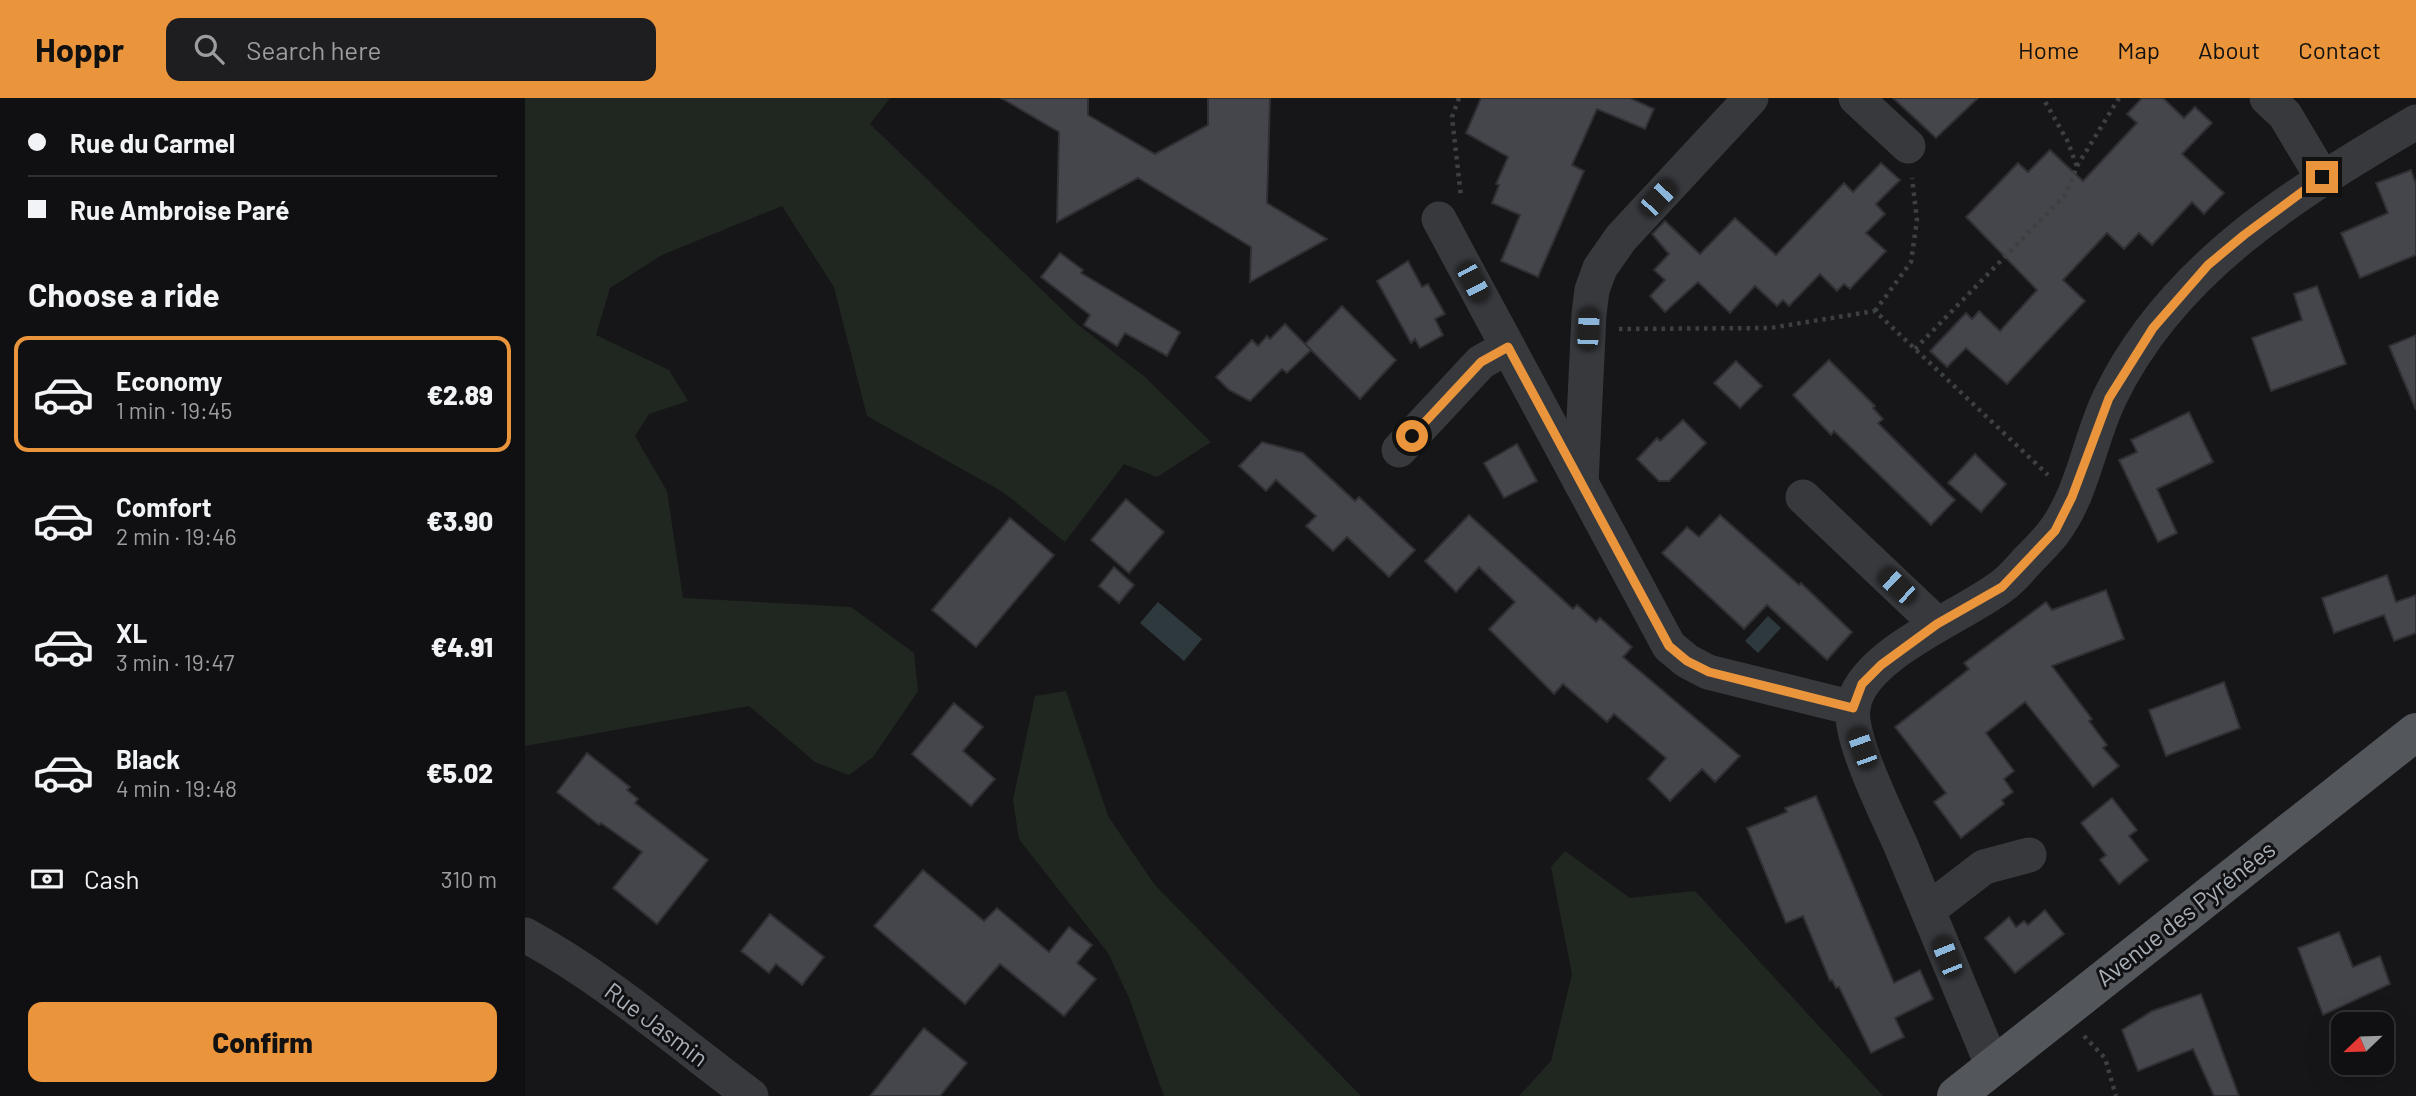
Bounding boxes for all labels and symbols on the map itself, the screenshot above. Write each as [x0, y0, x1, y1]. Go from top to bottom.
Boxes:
route end [2306, 161, 2338, 193]
car [1636, 175, 1681, 221]
car [1454, 259, 1493, 305]
car [1577, 307, 1600, 351]
route start [1396, 420, 1428, 452]
car [1875, 564, 1920, 608]
car [1845, 725, 1880, 771]
street label: Avenue des Pyrénées [2090, 834, 2280, 992]
car [1930, 934, 1965, 980]
street label: Rue Jasmin [600, 976, 714, 1072]
north arrow [2331, 1012, 2394, 1074]

